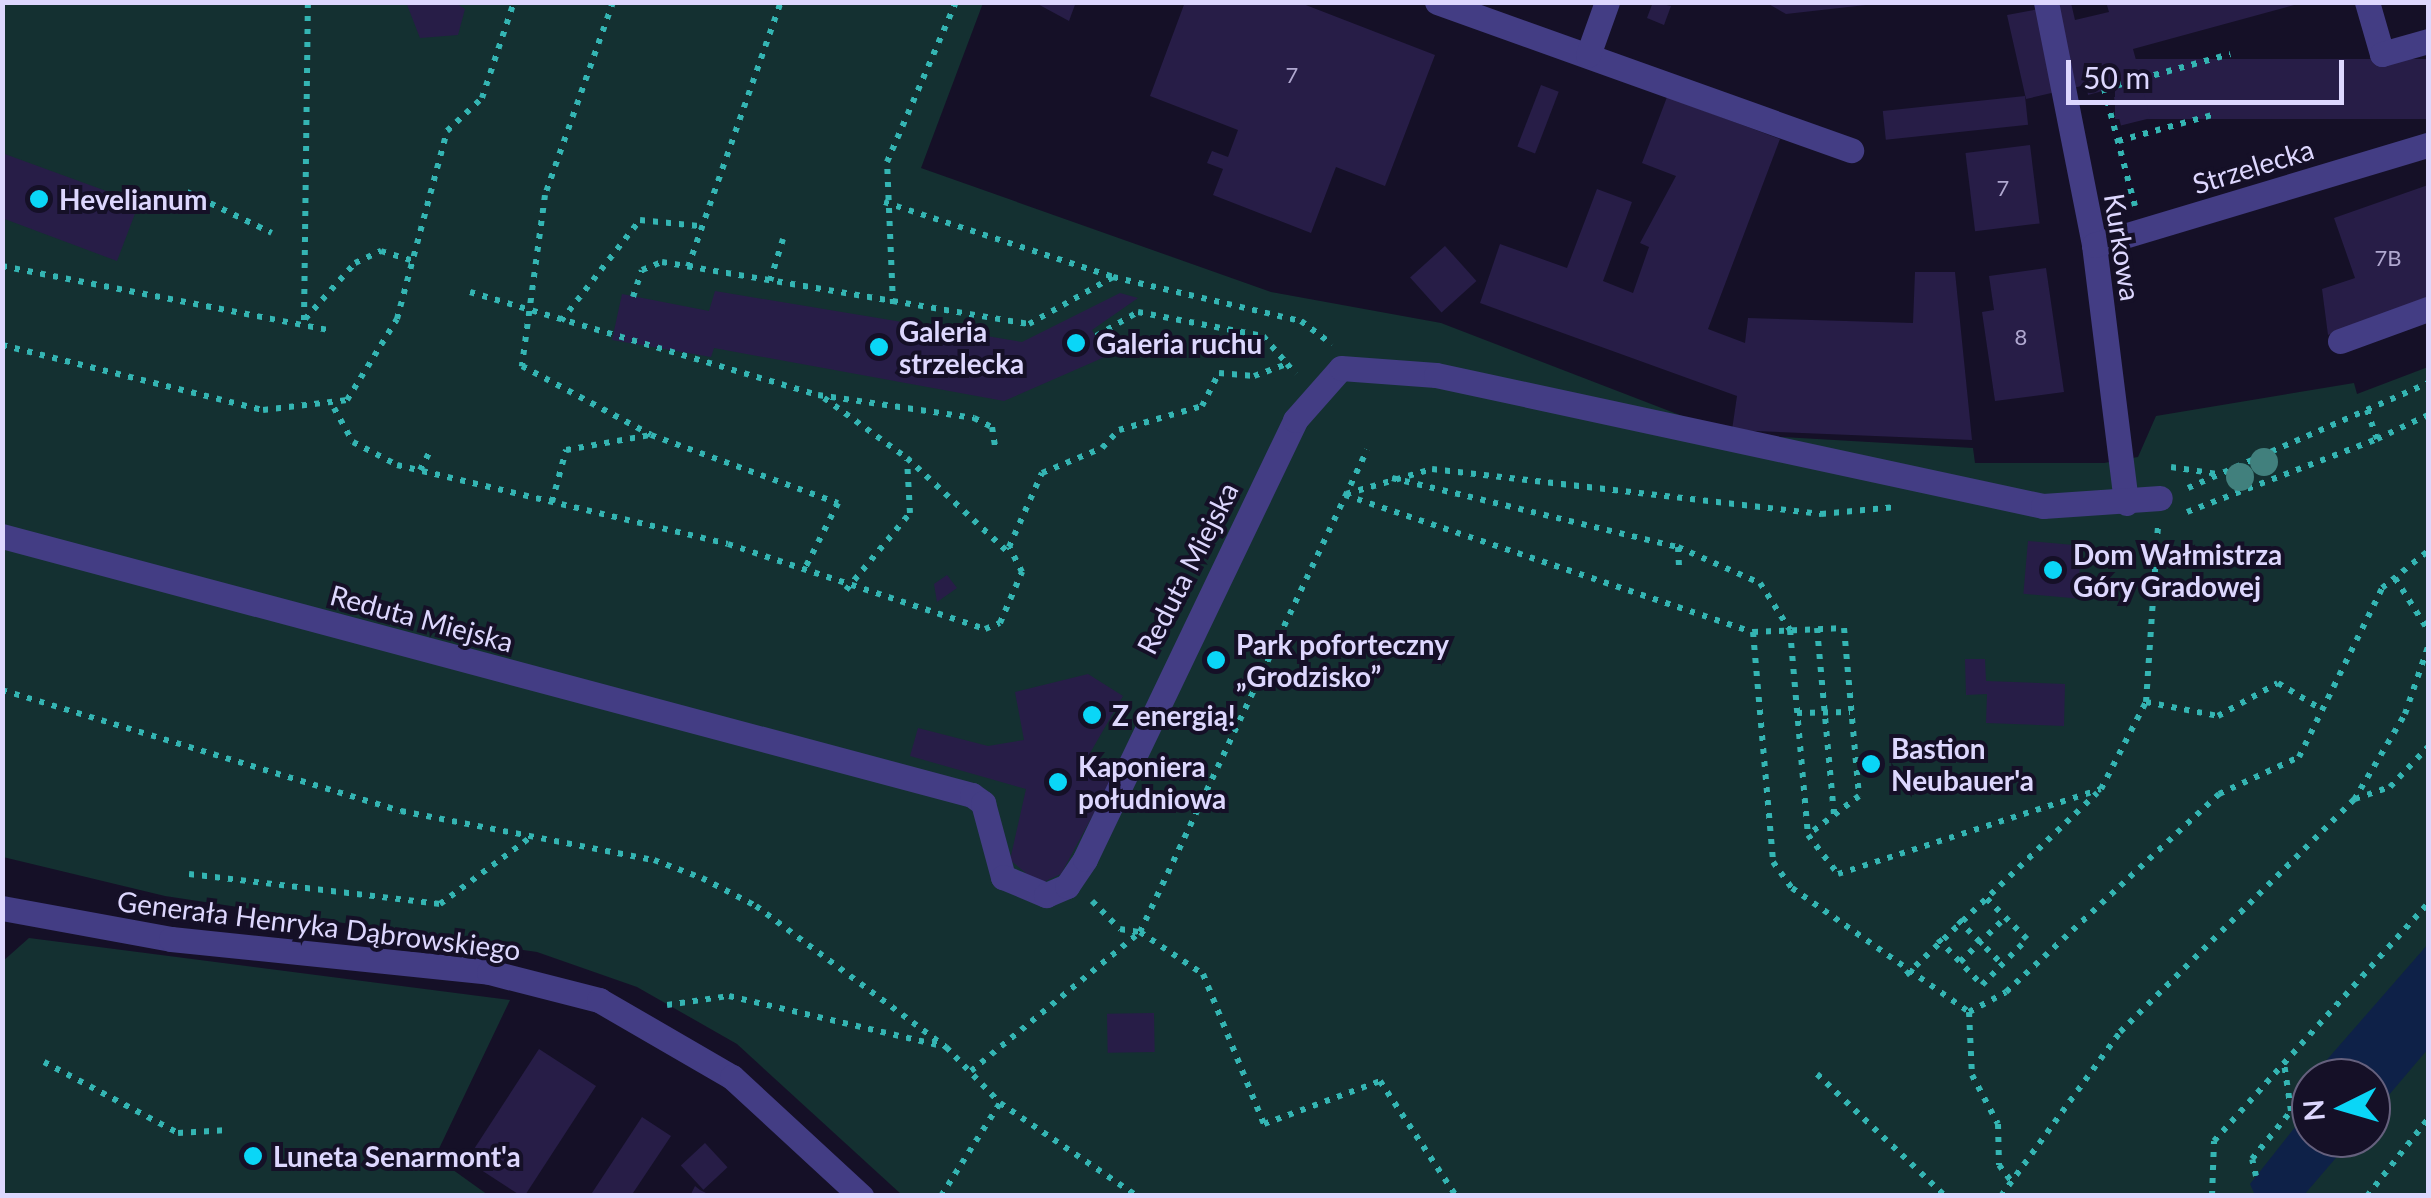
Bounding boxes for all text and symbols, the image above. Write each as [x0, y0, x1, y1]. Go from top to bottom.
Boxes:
scale bar [2071, 40, 2348, 102]
text: 50 m [2083, 59, 2150, 95]
house number: 7 [1286, 62, 1298, 88]
street label: Strzelecka [2188, 132, 2318, 200]
house number: 7 [1997, 175, 2009, 201]
place label: Hevelianum [59, 182, 207, 216]
marker: Hevelianum [28, 188, 50, 210]
street label: Kurkowa [2098, 191, 2148, 303]
house number: 7B [2375, 245, 2401, 271]
place label: Galeria strzelecka [899, 314, 1024, 380]
house number: 8 [2015, 324, 2027, 350]
place label: Galeria ruchu [1096, 326, 1262, 360]
marker: Galeria ruchu [1065, 332, 1087, 354]
marker: Galeria strzelecka [868, 336, 890, 358]
street label: Reduta Miejska [1129, 477, 1245, 659]
place label: Dom Wałmistrza Góry Gradowej [2073, 537, 2282, 603]
marker: Dom Wałmistrza Góry Gradowej [2042, 559, 2064, 581]
street label: Reduta Miejska [327, 577, 517, 659]
place label: Park poforteczny „Grodzisko” [1236, 627, 1449, 693]
marker: Park poforteczny „Grodzisko” [1205, 649, 1227, 671]
place label: Z energią! [1112, 698, 1236, 732]
marker: Z energią! [1081, 704, 1103, 726]
place label: Bastion Neubauer'a [1891, 731, 2034, 797]
place label: Kaponiera południowa [1078, 749, 1226, 815]
marker: Bastion Neubauer'a [1860, 753, 1882, 775]
marker: Kaponiera południowa [1047, 771, 1069, 793]
street label: Generała Henryka Dąbrowskiego [115, 884, 523, 966]
north arrow [2291, 1058, 2391, 1158]
text: N [2295, 1098, 2331, 1123]
place label: Luneta Senarmont'a [273, 1139, 521, 1173]
marker: Luneta Senarmont'a [242, 1145, 264, 1167]

